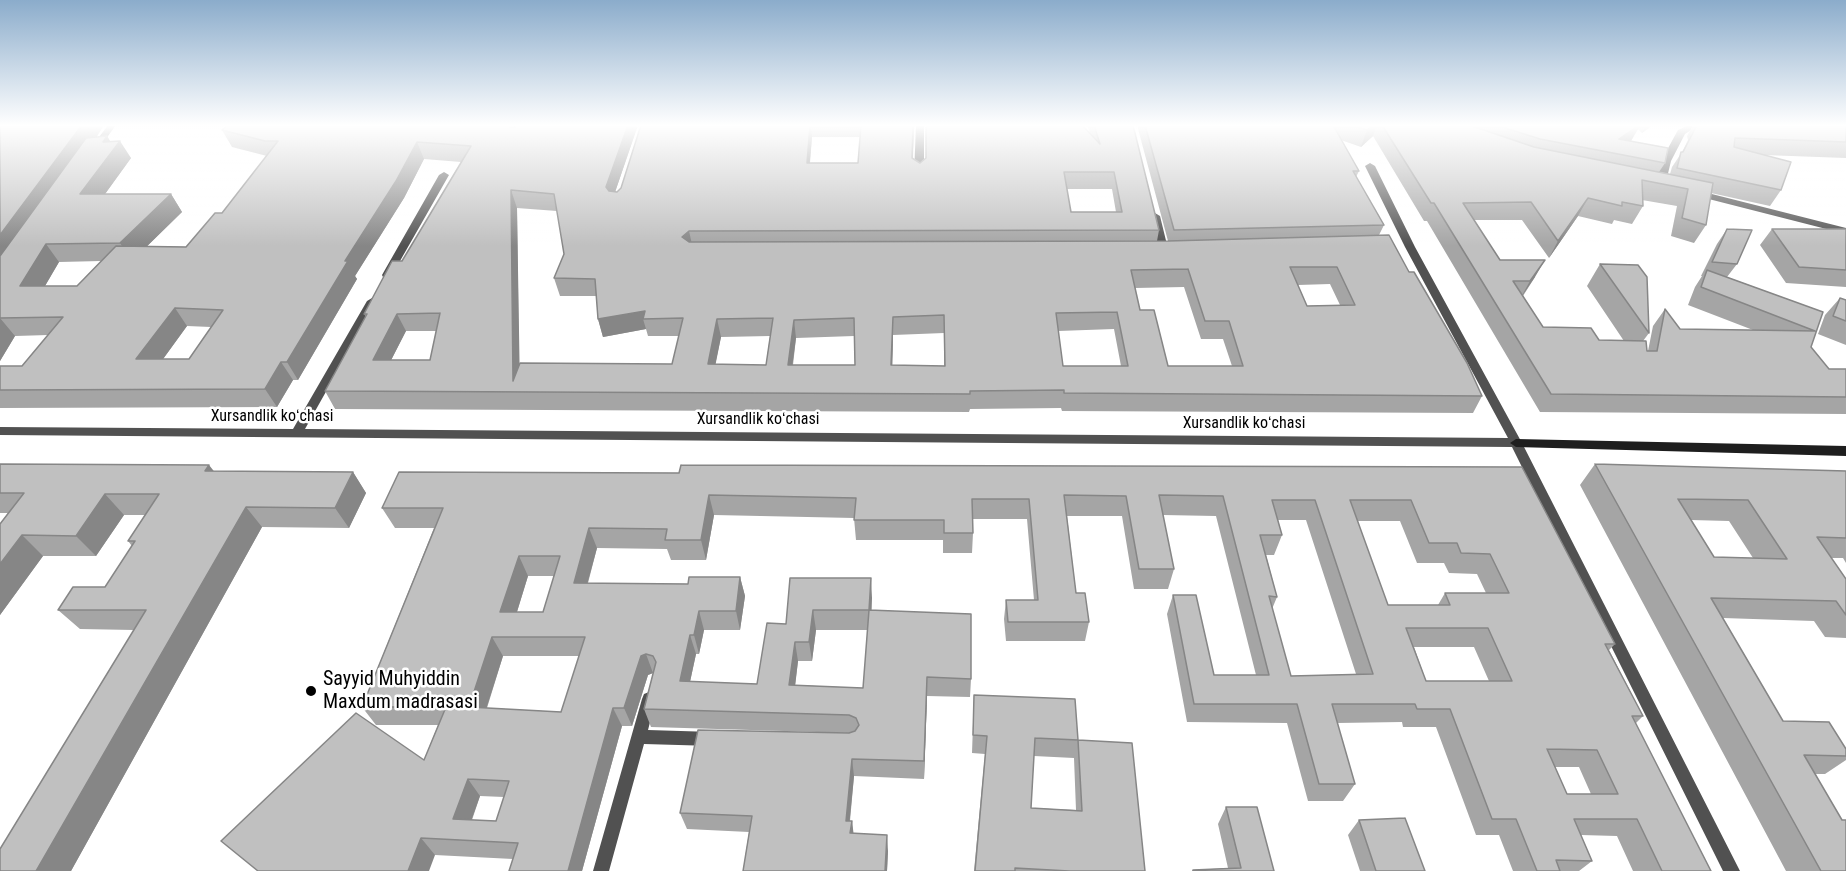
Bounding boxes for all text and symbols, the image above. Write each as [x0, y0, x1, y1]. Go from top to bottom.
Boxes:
street label: Xursandlik koʻchasi [211, 407, 333, 427]
street label: Xursandlik koʻchasi [697, 410, 819, 430]
street label: Xursandlik koʻchasi [1183, 414, 1305, 434]
place label: Sayyid Muhyiddin Maxdum madrasasi [323, 668, 478, 715]
marker: Sayyid Muhyiddin Maxdum madrasasi [304, 684, 318, 698]

